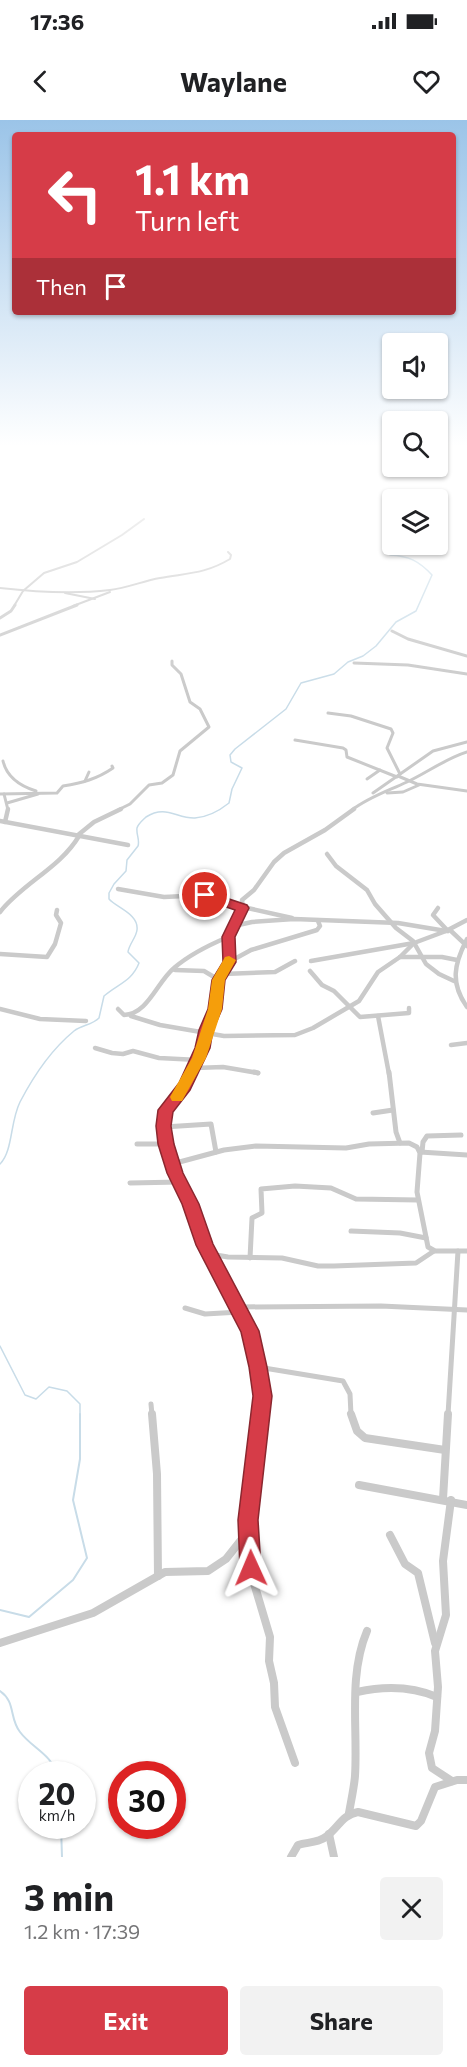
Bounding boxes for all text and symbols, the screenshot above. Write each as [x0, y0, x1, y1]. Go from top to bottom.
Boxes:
text: 17:36 [30, 8, 84, 35]
icon: back [24, 65, 57, 98]
text: Waylane [180, 65, 287, 98]
icon: heart [410, 65, 443, 98]
text: 1.1 km [135, 152, 250, 204]
icon: left [36, 156, 114, 234]
text: Turn left [135, 204, 239, 237]
icon: arrive [99, 270, 132, 303]
text: Then [36, 273, 87, 300]
map controls [382, 333, 448, 555]
button: sound [382, 333, 448, 399]
button: search [382, 411, 448, 477]
button: layers [382, 489, 448, 555]
pin [179, 869, 230, 920]
icon: arrive [188, 878, 221, 911]
position arrow [219, 1536, 283, 1600]
speed limit sign: 30 [108, 1761, 186, 1839]
text: 20 [39, 1774, 75, 1811]
text: km/h [39, 1806, 75, 1824]
text: 3 min [24, 1874, 114, 1918]
button: close [380, 1877, 443, 1940]
text: 1.2 km · 17:39 [24, 1919, 140, 1943]
button: Exit [24, 1986, 228, 2055]
button: Share [240, 1986, 443, 2055]

